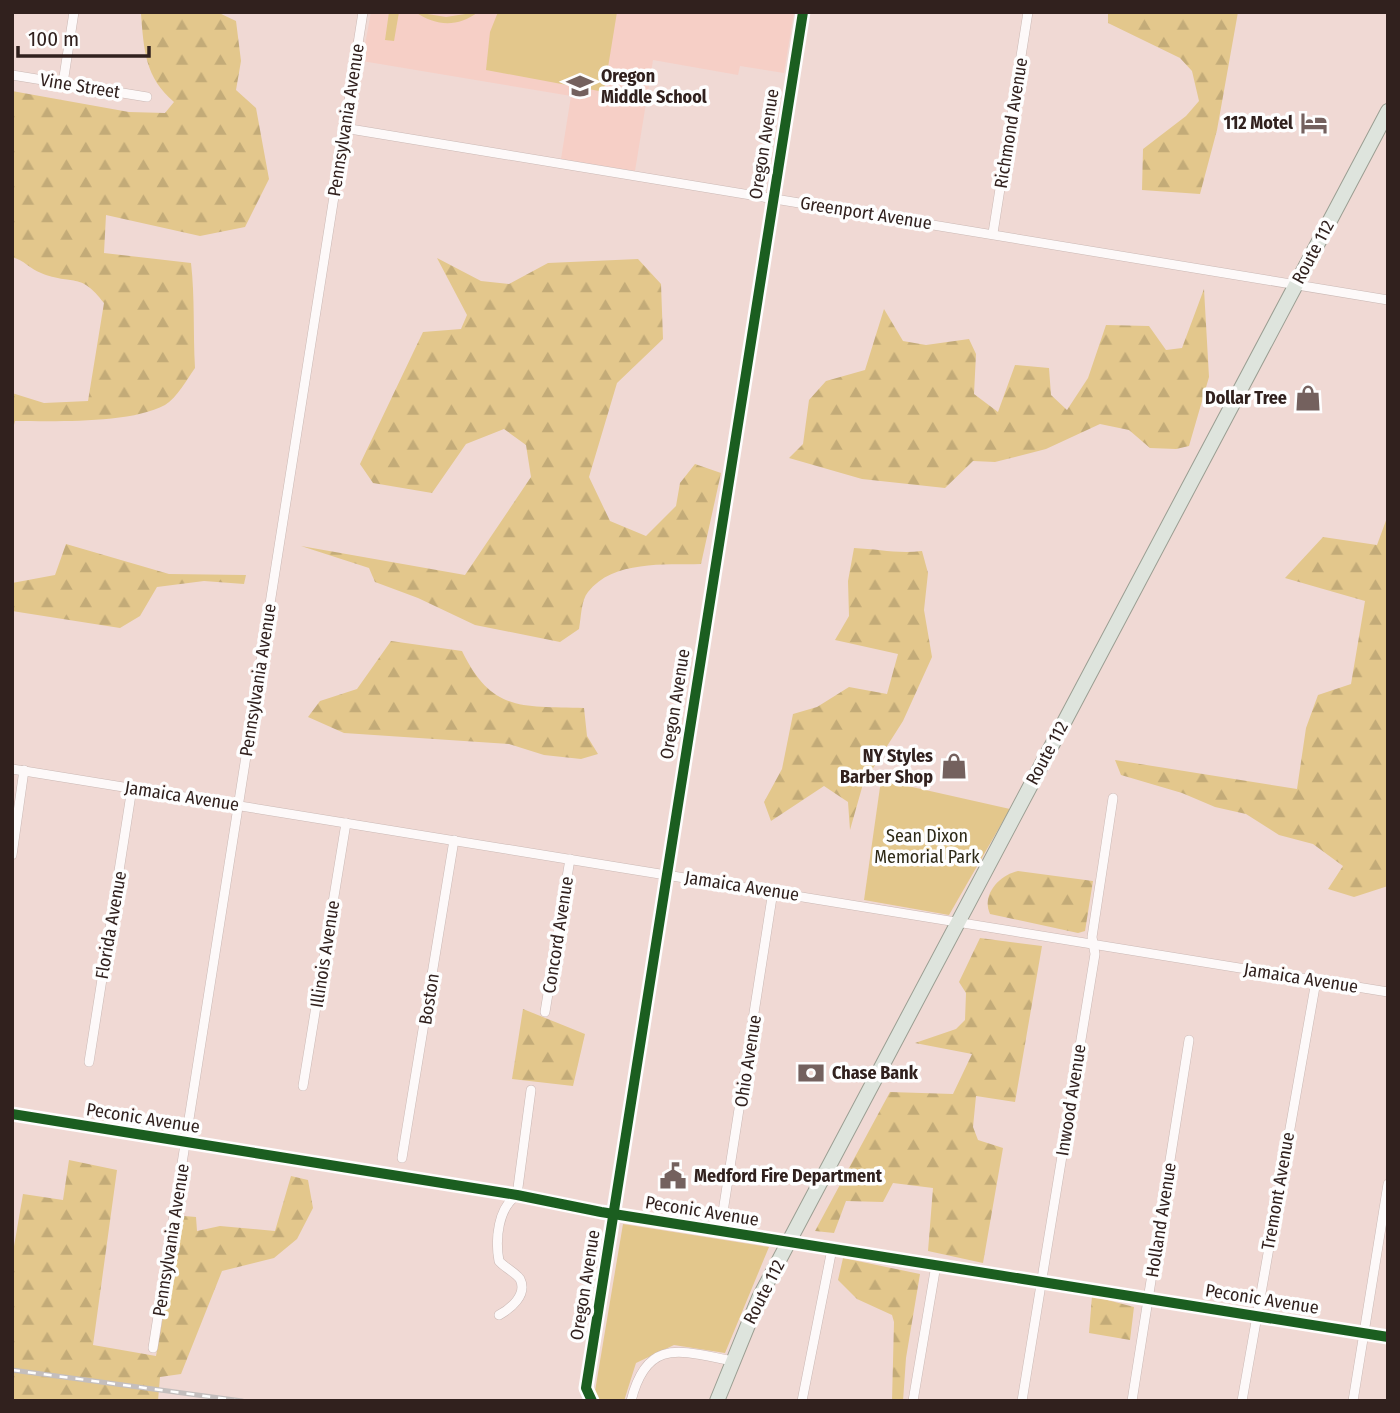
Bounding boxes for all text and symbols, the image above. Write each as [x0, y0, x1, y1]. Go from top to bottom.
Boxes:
scale bar [18, 14, 149, 58]
text: 100 m [28, 26, 79, 52]
street label: Pennsylvania Avenue [323, 42, 369, 198]
street label: Richmond Avenue [990, 56, 1032, 190]
place label: Oregon Middle School [601, 65, 707, 108]
street label: Vine Street [38, 69, 122, 103]
school or university icon: Oregon Middle School [565, 71, 595, 101]
street label: Oregon Avenue [744, 87, 784, 201]
hotel icon: 112 Motel [1299, 108, 1329, 138]
place label: 112 Motel [1223, 112, 1293, 134]
street label: Greenport Avenue [799, 192, 933, 234]
street label: Route 112 [1287, 216, 1339, 288]
shop icon: Dollar Tree [1293, 383, 1323, 413]
place label: Dollar Tree [1205, 387, 1287, 409]
street label: Pennsylvania Avenue [235, 602, 281, 758]
street label: Oregon Avenue [655, 647, 695, 761]
street label: Route 112 [1021, 717, 1073, 789]
place label: NY Styles Barber Shop [840, 745, 933, 788]
shop icon: NY Styles Barber Shop [939, 751, 969, 781]
street label: Jamaica Avenue [123, 776, 241, 816]
park label: Sean Dixon Memorial Park [874, 825, 980, 868]
street label: Jamaica Avenue [683, 866, 801, 906]
street label: Florida Avenue [91, 869, 131, 981]
street label: Concord Avenue [538, 875, 578, 995]
street label: Illinois Avenue [306, 899, 344, 1009]
street label: Jamaica Avenue [1242, 958, 1360, 998]
street label: Boston [414, 972, 444, 1026]
street label: Ohio Avenue [730, 1013, 766, 1109]
street label: Inwood Avenue [1051, 1042, 1091, 1157]
bank icon: Chase Bank [796, 1058, 826, 1088]
place label: Chase Bank [832, 1062, 919, 1084]
street label: Peconic Avenue [85, 1098, 201, 1138]
street label: Tremont Avenue [1257, 1130, 1299, 1252]
public building icon: Medford Fire Department [658, 1161, 688, 1191]
street label: Holland Avenue [1141, 1161, 1181, 1279]
street label: Pennsylvania Avenue [148, 1162, 194, 1318]
place label: Medford Fire Department [694, 1165, 883, 1187]
street label: Peconic Avenue [644, 1191, 760, 1231]
street label: Oregon Avenue [565, 1228, 605, 1342]
street label: Route 112 [739, 1256, 789, 1328]
street label: Peconic Avenue [1204, 1279, 1320, 1319]

